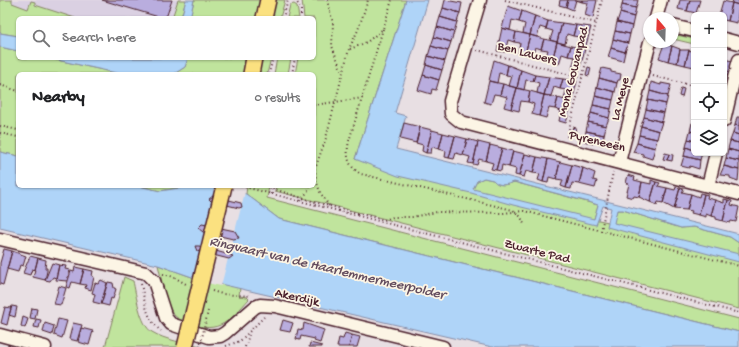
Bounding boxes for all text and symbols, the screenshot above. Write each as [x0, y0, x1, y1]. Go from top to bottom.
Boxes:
north arrow [643, 12, 679, 48]
map controls [691, 12, 727, 156]
button: + [691, 12, 727, 48]
search box [16, 16, 316, 60]
street label: Mona Gowanpad [556, 24, 593, 118]
icon: search [30, 27, 52, 49]
text: Search here [62, 29, 136, 47]
street label: Ben Lawers [495, 39, 559, 69]
button: − [691, 48, 727, 84]
street label: La Meye [608, 76, 634, 122]
button: locate [691, 84, 727, 120]
text: Nearby [32, 88, 85, 108]
text: 0 results [254, 91, 300, 106]
button: layers [691, 120, 727, 156]
street label: Pyreneeën [566, 128, 627, 156]
water label: Ringvaart van de Haarlemmermeerpolder [208, 234, 449, 305]
street label: Zwarte Pad [502, 237, 573, 268]
street label: Akerdijk [273, 286, 322, 311]

